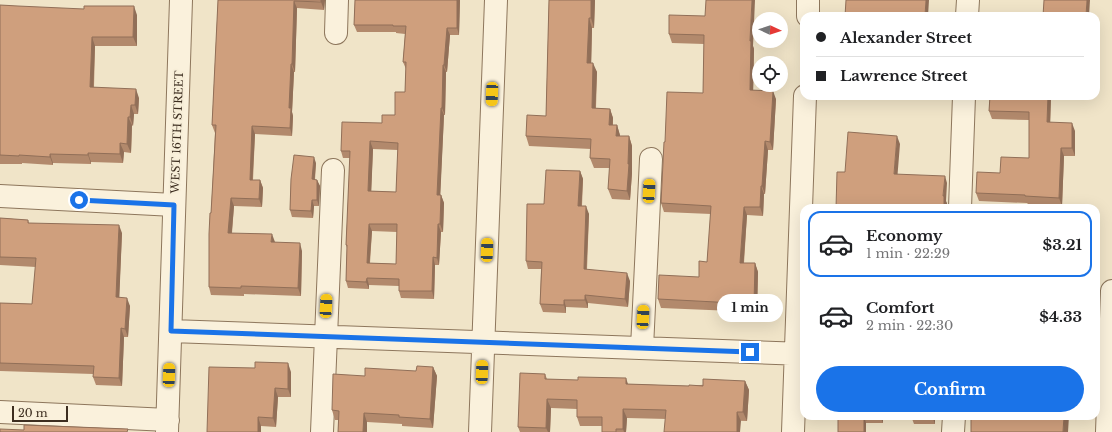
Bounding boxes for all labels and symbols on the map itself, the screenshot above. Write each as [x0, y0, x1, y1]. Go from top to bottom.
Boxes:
north arrow [752, 12, 788, 48]
street label: WEST 16TH STREET [168, 70, 186, 195]
car [486, 82, 498, 106]
car [642, 179, 656, 203]
route start [70, 191, 88, 209]
car [481, 238, 493, 262]
car [319, 294, 333, 318]
callout: 1 min [717, 294, 783, 322]
car [636, 305, 650, 329]
route end [741, 343, 759, 361]
car [476, 360, 488, 384]
car [163, 363, 175, 387]
scale bar [12, 404, 68, 423]

